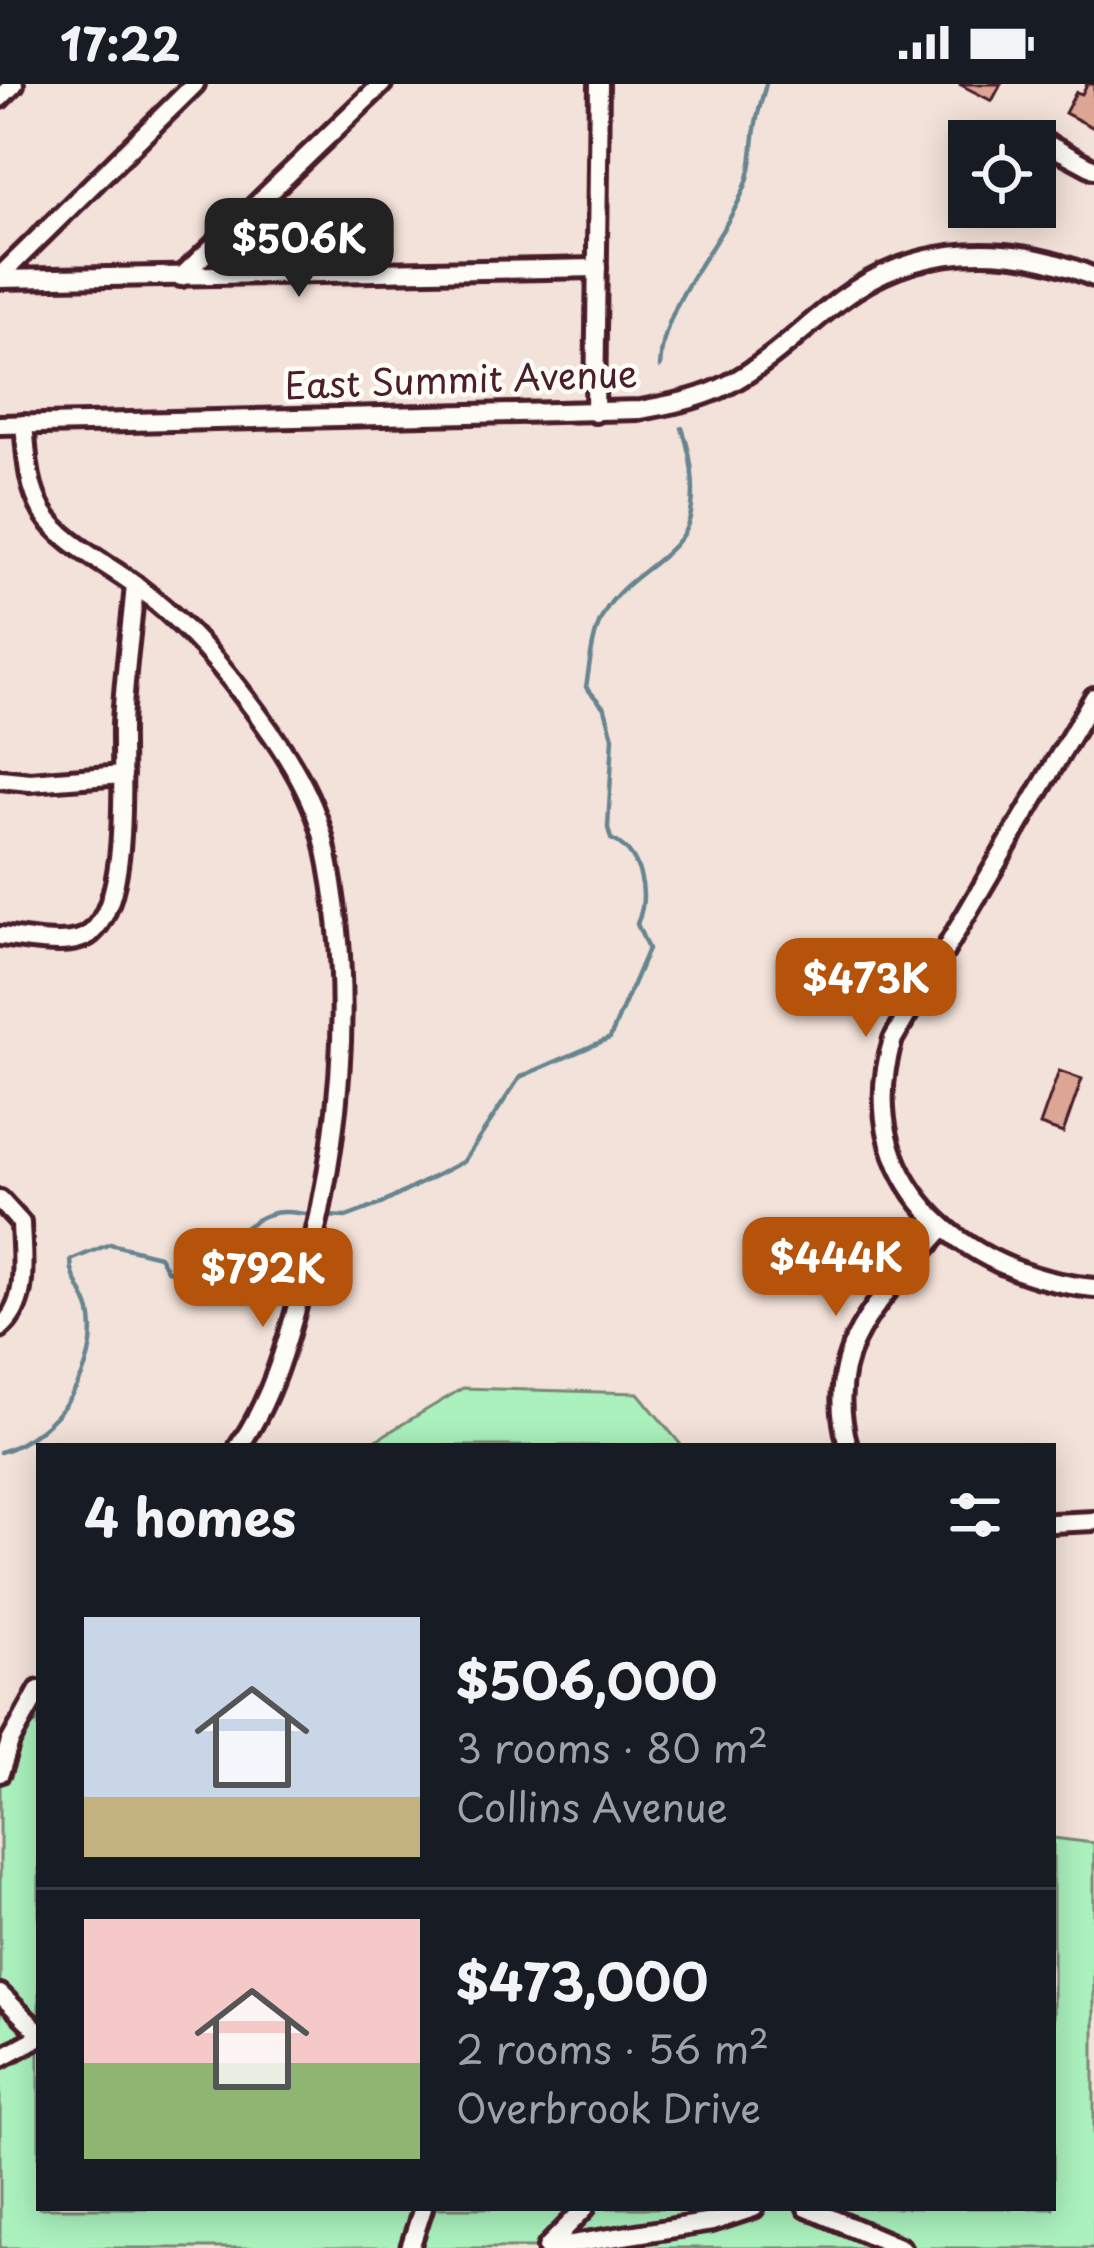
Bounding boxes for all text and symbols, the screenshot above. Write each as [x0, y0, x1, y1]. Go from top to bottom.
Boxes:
text: 17:22 [60, 8, 181, 76]
map controls [948, 120, 1056, 228]
button: locate [948, 120, 1056, 228]
pin: $506K [215, 198, 383, 300]
text: $506K [232, 207, 366, 266]
street label: East Summit Avenue [283, 345, 638, 411]
pin: $473K [782, 938, 950, 1040]
text: $473K [803, 947, 929, 1006]
pin: $444K [752, 1217, 920, 1319]
text: $444K [769, 1226, 903, 1285]
pin: $792K [179, 1228, 347, 1330]
text: $792K [201, 1237, 325, 1296]
text: 4 homes [84, 1477, 296, 1554]
icon: filters [942, 1482, 1008, 1548]
text: $506,000 [456, 1640, 717, 1717]
icon: home [180, 1665, 324, 1809]
text: 3 rooms · 80 m² [456, 1717, 768, 1776]
text: Collins Avenue [456, 1776, 728, 1835]
text: $473,000 [456, 1941, 708, 2018]
icon: home [180, 1967, 324, 2111]
text: 2 rooms · 56 m² [456, 2018, 769, 2077]
text: Overbrook Drive [456, 2077, 761, 2136]

